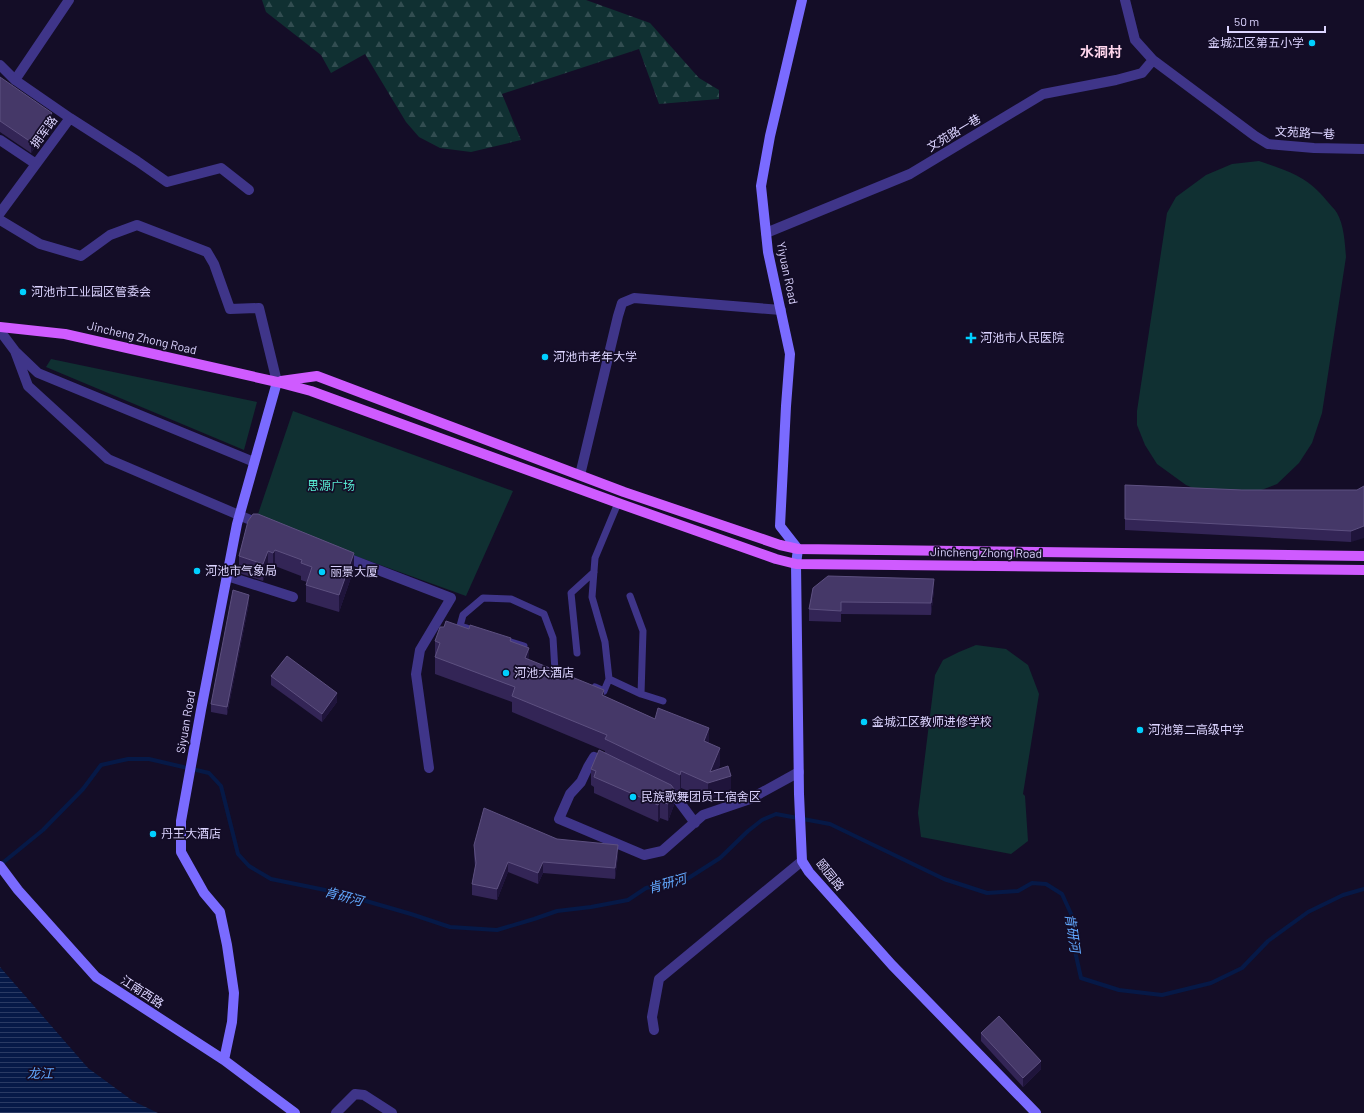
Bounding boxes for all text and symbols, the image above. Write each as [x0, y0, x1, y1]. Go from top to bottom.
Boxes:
scale bar [1228, 8, 1325, 34]
text: 50 m [1234, 14, 1259, 28]
place label: 金城江区第五小学 [1208, 35, 1304, 49]
marker: 金城江区第五小学 [1307, 38, 1317, 48]
district label: 水洞村 [1080, 43, 1122, 60]
street label: 文苑路一巷 [924, 111, 983, 154]
street label: 拥军路 [27, 113, 59, 150]
street label: 文苑路一巷 [1275, 123, 1335, 141]
street label: Yiyuan Road [775, 240, 801, 305]
place label: 河池市工业园区管委会 [31, 284, 151, 298]
marker: 河池市工业园区管委会 [18, 287, 28, 297]
street label: Jincheng Zhong Road [86, 318, 198, 356]
place label: 河池市人民医院 [980, 330, 1064, 344]
marker: 河池市人民医院 [965, 332, 977, 344]
place label: 河池市老年大学 [553, 349, 637, 363]
marker: 河池市老年大学 [540, 352, 550, 362]
park label: 思源广场 [307, 478, 355, 492]
street label: Jincheng Zhong Road [930, 544, 1042, 560]
place label: 河池市气象局 [205, 563, 277, 577]
place label: 丽景大厦 [330, 564, 378, 578]
marker: 河池市气象局 [192, 566, 202, 576]
marker: 丽景大厦 [317, 567, 327, 577]
place label: 河池大酒店 [514, 665, 574, 679]
marker: 河池大酒店 [501, 668, 511, 678]
street label: Siyuan Road [173, 689, 197, 754]
place label: 金城江区教师进修学校 [872, 714, 992, 728]
marker: 金城江区教师进修学校 [859, 717, 869, 727]
place label: 河池第二高级中学 [1148, 722, 1244, 736]
marker: 河池第二高级中学 [1135, 725, 1145, 735]
place label: 民族歌舞团员工宿舍区 [641, 789, 761, 803]
marker: 民族歌舞团员工宿舍区 [628, 792, 638, 802]
place label: 丹王大酒店 [161, 826, 221, 840]
marker: 丹王大酒店 [148, 829, 158, 839]
street label: 颐园路 [814, 856, 848, 893]
water label: 肯研河 [646, 869, 691, 896]
water label: 肯研河 [323, 883, 368, 910]
water label: 肯研河 [1062, 913, 1084, 956]
street label: 江南西路 [119, 972, 166, 1010]
water label: 龙江 [27, 1065, 55, 1081]

